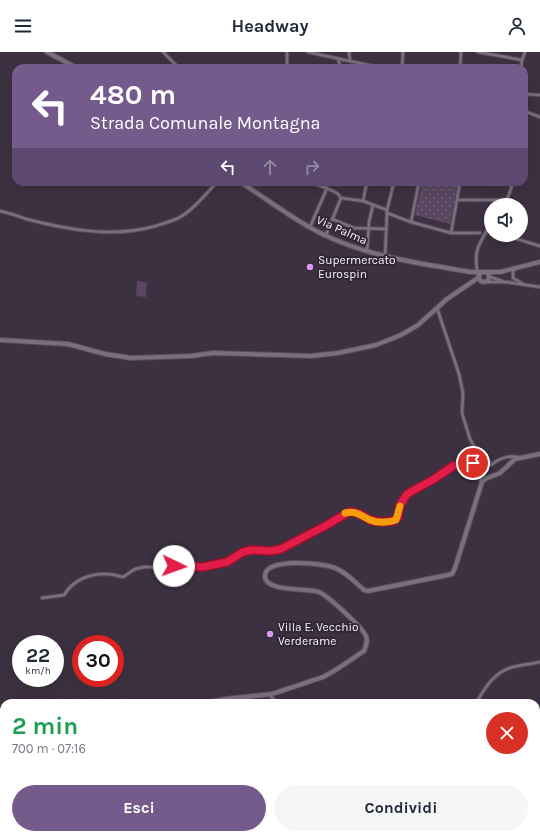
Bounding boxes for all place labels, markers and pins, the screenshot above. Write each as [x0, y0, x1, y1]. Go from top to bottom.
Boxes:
place label: Supermercato Eurospin [318, 253, 396, 281]
marker: Supermercato Eurospin [305, 262, 315, 272]
pin [456, 446, 490, 480]
place label: Villa E. Vecchio Verderame [278, 620, 359, 648]
marker: Villa E. Vecchio Verderame [265, 629, 275, 639]

